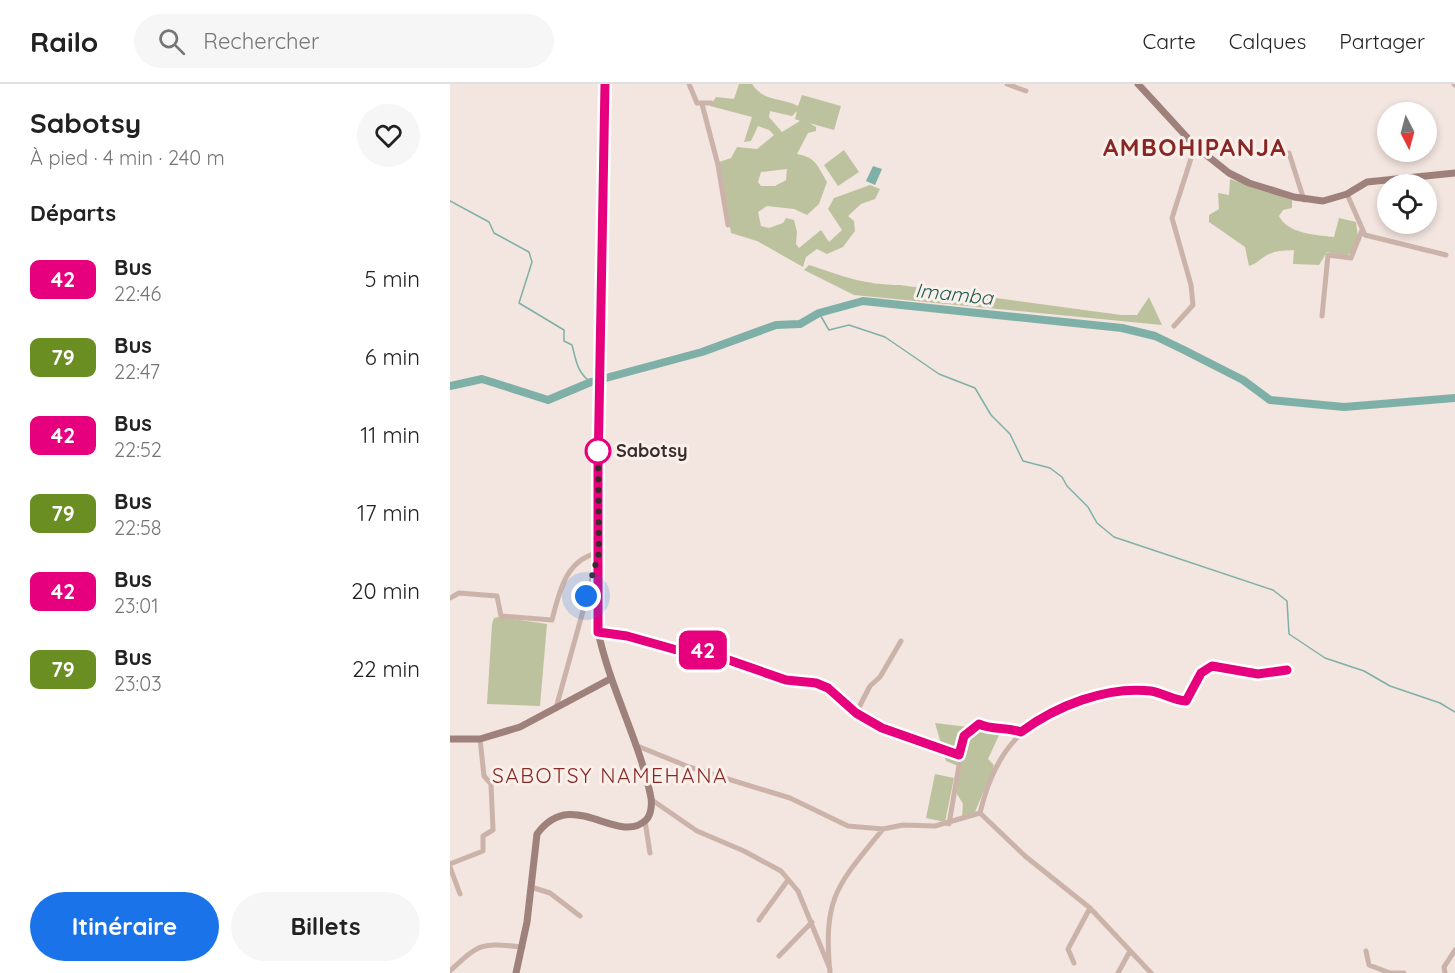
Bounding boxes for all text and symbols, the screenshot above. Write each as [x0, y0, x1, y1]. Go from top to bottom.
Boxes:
search box [134, 14, 554, 68]
text: Railo [30, 24, 98, 59]
icon: search [155, 25, 188, 58]
text: Rechercher [203, 27, 319, 55]
text: Carte [1142, 28, 1196, 54]
text: Calques [1229, 28, 1306, 54]
text: Partager [1339, 28, 1425, 54]
north arrow [1377, 102, 1437, 162]
map controls [1377, 102, 1437, 234]
button: heart [357, 104, 420, 167]
text: Sabotsy [30, 105, 141, 140]
district label: AMBOHIPANJA [1103, 132, 1287, 162]
text: À pied · 4 min · 240 m [30, 145, 225, 170]
button: locate [1377, 174, 1437, 234]
text: Départs [30, 199, 116, 227]
text: Bus [114, 253, 152, 281]
text: 5 min [365, 265, 420, 293]
text: 42 [51, 266, 75, 292]
water label: Imamba [914, 277, 996, 310]
text: 22:46 [114, 281, 161, 306]
text: Bus [114, 331, 152, 359]
text: 6 min [365, 343, 420, 371]
text: 79 [51, 344, 75, 370]
text: 22:47 [114, 359, 160, 384]
text: Bus [114, 409, 152, 437]
text: 11 min [360, 421, 420, 449]
text: 42 [51, 422, 75, 448]
text: 22:52 [114, 437, 162, 462]
marker: Sabotsy [585, 438, 611, 464]
place label: Sabotsy [616, 439, 688, 462]
text: Bus [114, 487, 152, 515]
text: 17 min [357, 499, 420, 527]
text: 79 [51, 500, 75, 526]
text: 22:58 [114, 515, 162, 540]
text: Bus [114, 565, 152, 593]
text: 20 min [351, 577, 420, 605]
text: 42 [51, 578, 75, 604]
your location [571, 581, 601, 611]
text: 23:01 [114, 593, 159, 618]
line badge: 42 [676, 630, 730, 670]
text: 42 [691, 637, 715, 663]
text: Bus [114, 643, 152, 671]
text: 22 min [352, 655, 420, 683]
text: 79 [51, 656, 75, 682]
text: 23:03 [114, 671, 162, 696]
district label: SABOTSY NAMEHANA [492, 762, 728, 788]
button: Itinéraire [30, 892, 219, 961]
button: Billets [231, 892, 420, 961]

